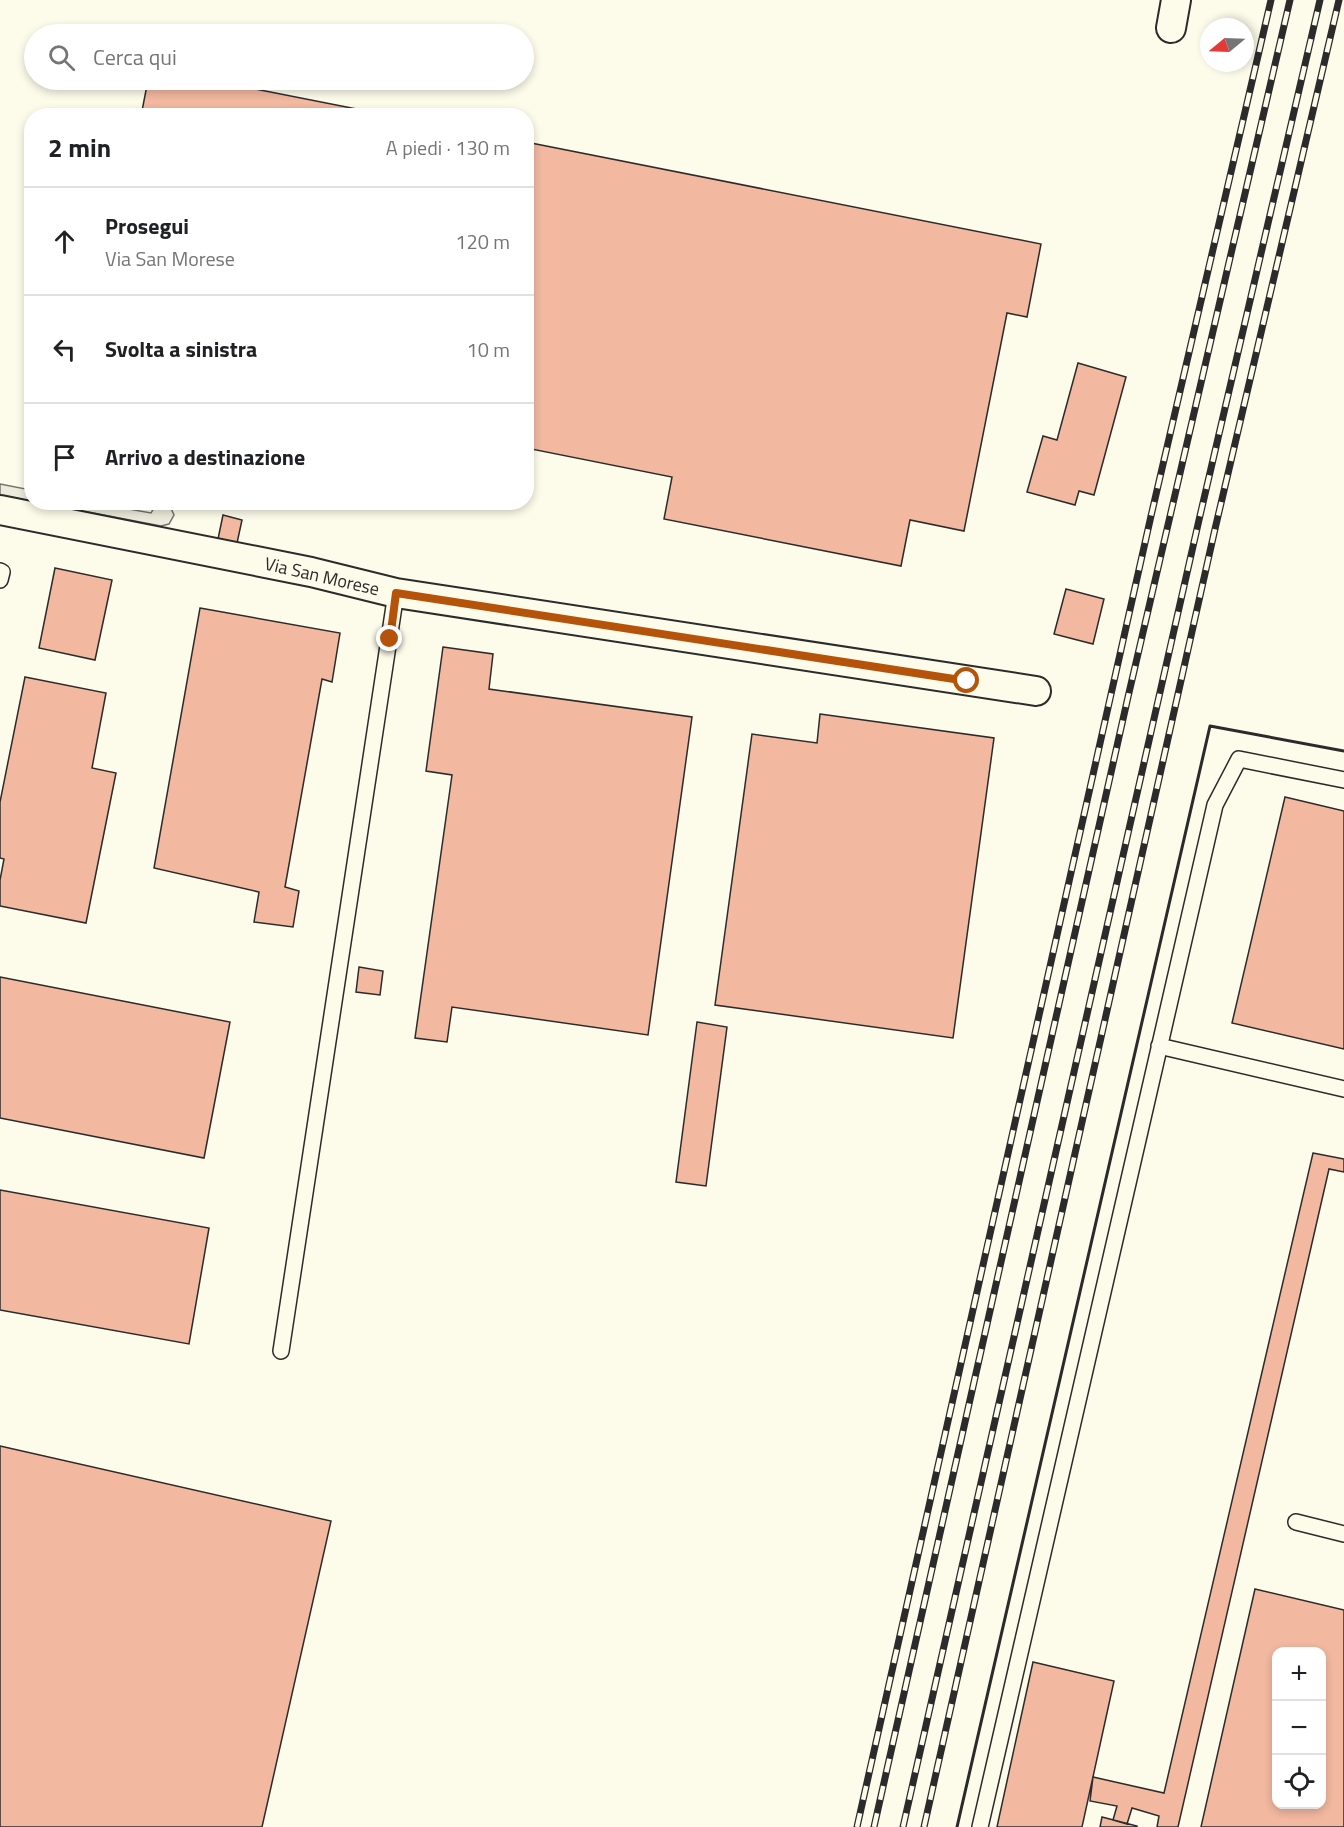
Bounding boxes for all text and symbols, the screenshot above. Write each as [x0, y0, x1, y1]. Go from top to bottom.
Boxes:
north arrow [1200, 18, 1254, 72]
search box [24, 24, 534, 90]
text: Cerca qui [93, 40, 177, 74]
icon: search [45, 41, 78, 74]
text: 2 min [48, 128, 111, 167]
text: A piedi · 130 m [386, 132, 510, 163]
text: Prosegui [105, 209, 189, 243]
icon: ahead [48, 225, 81, 258]
text: 120 m [455, 226, 510, 257]
text: Via San Morese [105, 243, 235, 274]
text: Svolta a sinistra [105, 332, 257, 366]
icon: left [48, 333, 81, 366]
text: 10 m [466, 334, 510, 365]
text: Arrivo a destinazione [105, 440, 305, 474]
icon: arrive [48, 441, 81, 474]
street label: Via San Morese [262, 550, 382, 602]
route end [376, 625, 402, 651]
route start [953, 667, 979, 693]
map controls [1272, 1647, 1326, 1809]
button: + [1272, 1647, 1326, 1701]
button: − [1272, 1701, 1326, 1755]
button: locate [1272, 1755, 1326, 1809]

